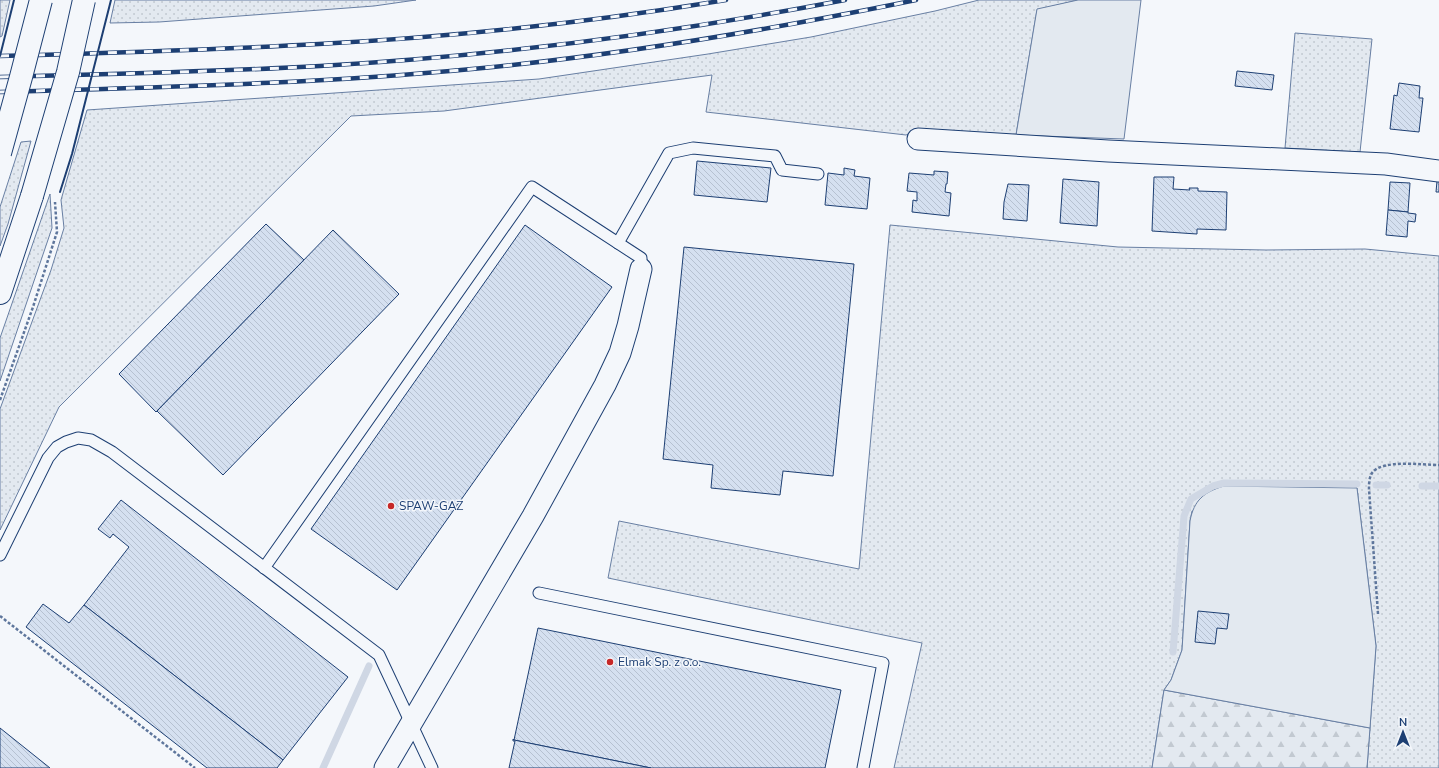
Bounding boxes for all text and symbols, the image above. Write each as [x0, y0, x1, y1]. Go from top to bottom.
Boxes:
place label: SPAW-GAZ [399, 498, 463, 514]
marker: SPAW-GAZ [386, 501, 396, 511]
place label: Elmak Sp. z o.o. [618, 654, 701, 670]
marker: Elmak Sp. z o.o. [605, 657, 615, 667]
north arrow [1383, 712, 1423, 752]
text: N [1399, 715, 1407, 730]

